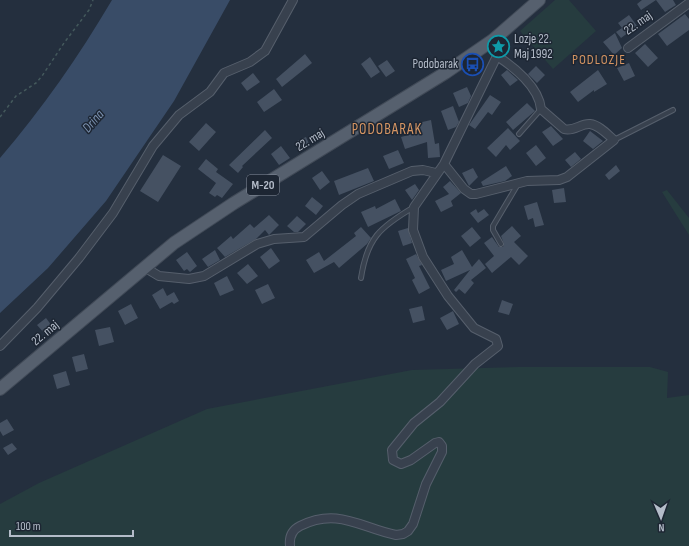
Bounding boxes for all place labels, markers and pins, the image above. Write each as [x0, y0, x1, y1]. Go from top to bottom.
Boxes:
place label: Lozje 22. Maj 1992 [514, 31, 553, 62]
place icon: Lozje 22. Maj 1992 [486, 33, 512, 59]
bus stop icon: Podobarak [460, 51, 486, 77]
place label: Podobarak [412, 56, 458, 72]

